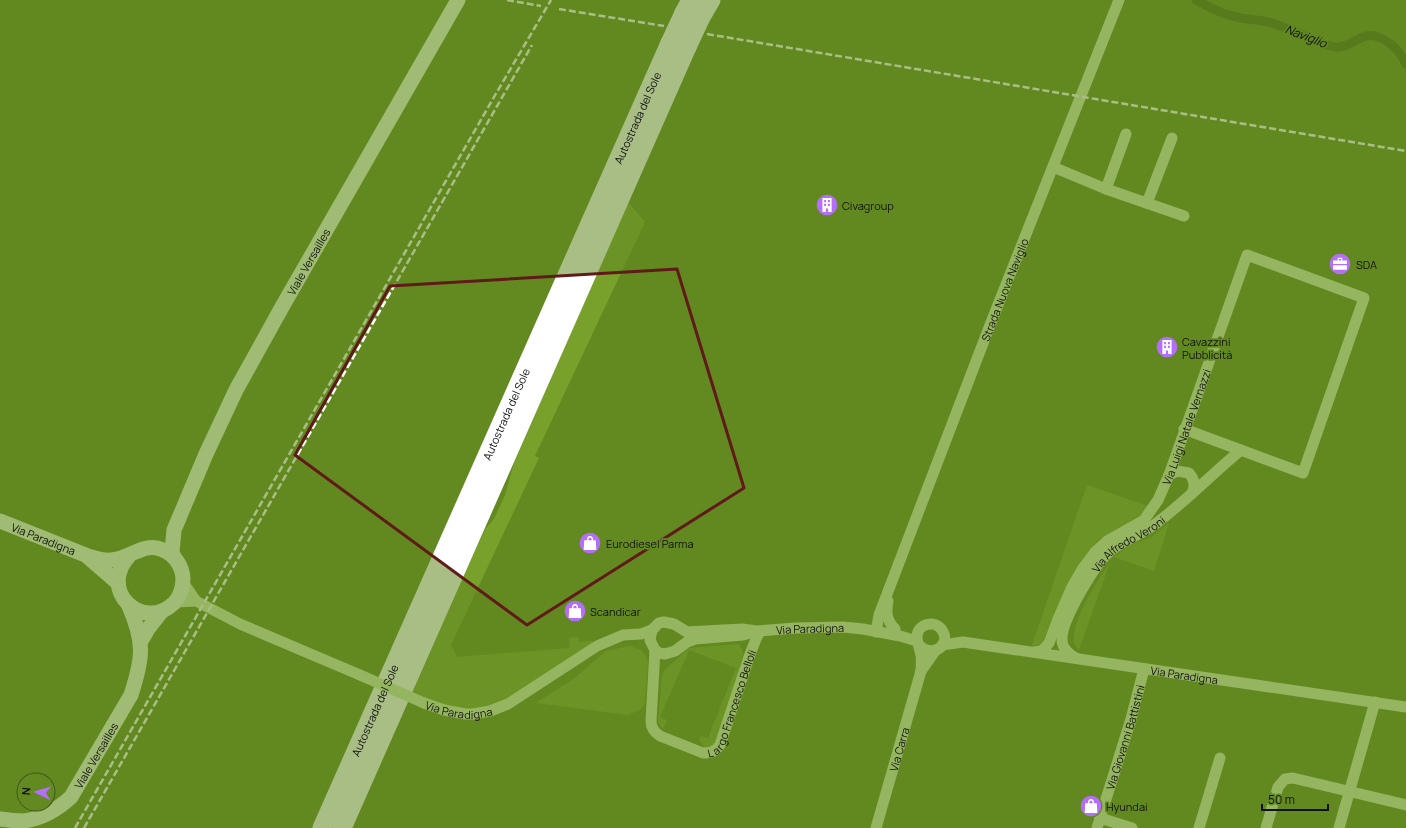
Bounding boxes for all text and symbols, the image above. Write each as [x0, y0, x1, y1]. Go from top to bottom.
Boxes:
water label: Naviglio [1283, 20, 1330, 52]
street label: Autostrada del Sole [610, 69, 664, 166]
building icon: Civagroup [814, 192, 840, 218]
place label: Civagroup [842, 198, 894, 213]
street label: Viale Versailles [283, 225, 333, 297]
street label: Strada Nuova Naviglio [977, 235, 1031, 343]
office icon: SDA [1327, 251, 1353, 277]
place label: SDA [1356, 257, 1377, 272]
building icon: Cavazzini Pubblicità [1154, 334, 1180, 360]
place label: Cavazzini Pubblicità [1182, 334, 1232, 362]
street label: Autostrada del Sole [479, 365, 533, 462]
street label: Via Luigi Natale Vernazzi [1158, 367, 1214, 487]
street label: Via Alfredo Veroni [1088, 512, 1168, 575]
street label: Via Paradigna [9, 519, 78, 558]
shop icon: Eurodiesel Parma [577, 530, 603, 556]
place label: Eurodiesel Parma [606, 536, 694, 551]
shop icon: Scandicar [562, 598, 588, 624]
place label: Scandicar [590, 604, 641, 619]
street label: Via Paradigna [776, 619, 844, 637]
street label: Largo Francesco Belloli [706, 647, 759, 760]
street label: Autostrada del Sole [347, 661, 401, 758]
street label: Via Paradigna [1150, 662, 1219, 687]
street label: Via Giovanni Battistini [1102, 683, 1147, 791]
street label: Via Paradigna [423, 697, 493, 722]
street label: Viale Versailles [70, 719, 121, 791]
street label: Via Carra [885, 725, 912, 773]
north arrow [16, 772, 56, 812]
text: N [18, 786, 33, 796]
scale bar [1262, 786, 1328, 812]
text: 50 m [1268, 791, 1295, 808]
shop icon: Hyundai [1078, 793, 1104, 819]
place label: Hyundai [1106, 799, 1148, 814]

